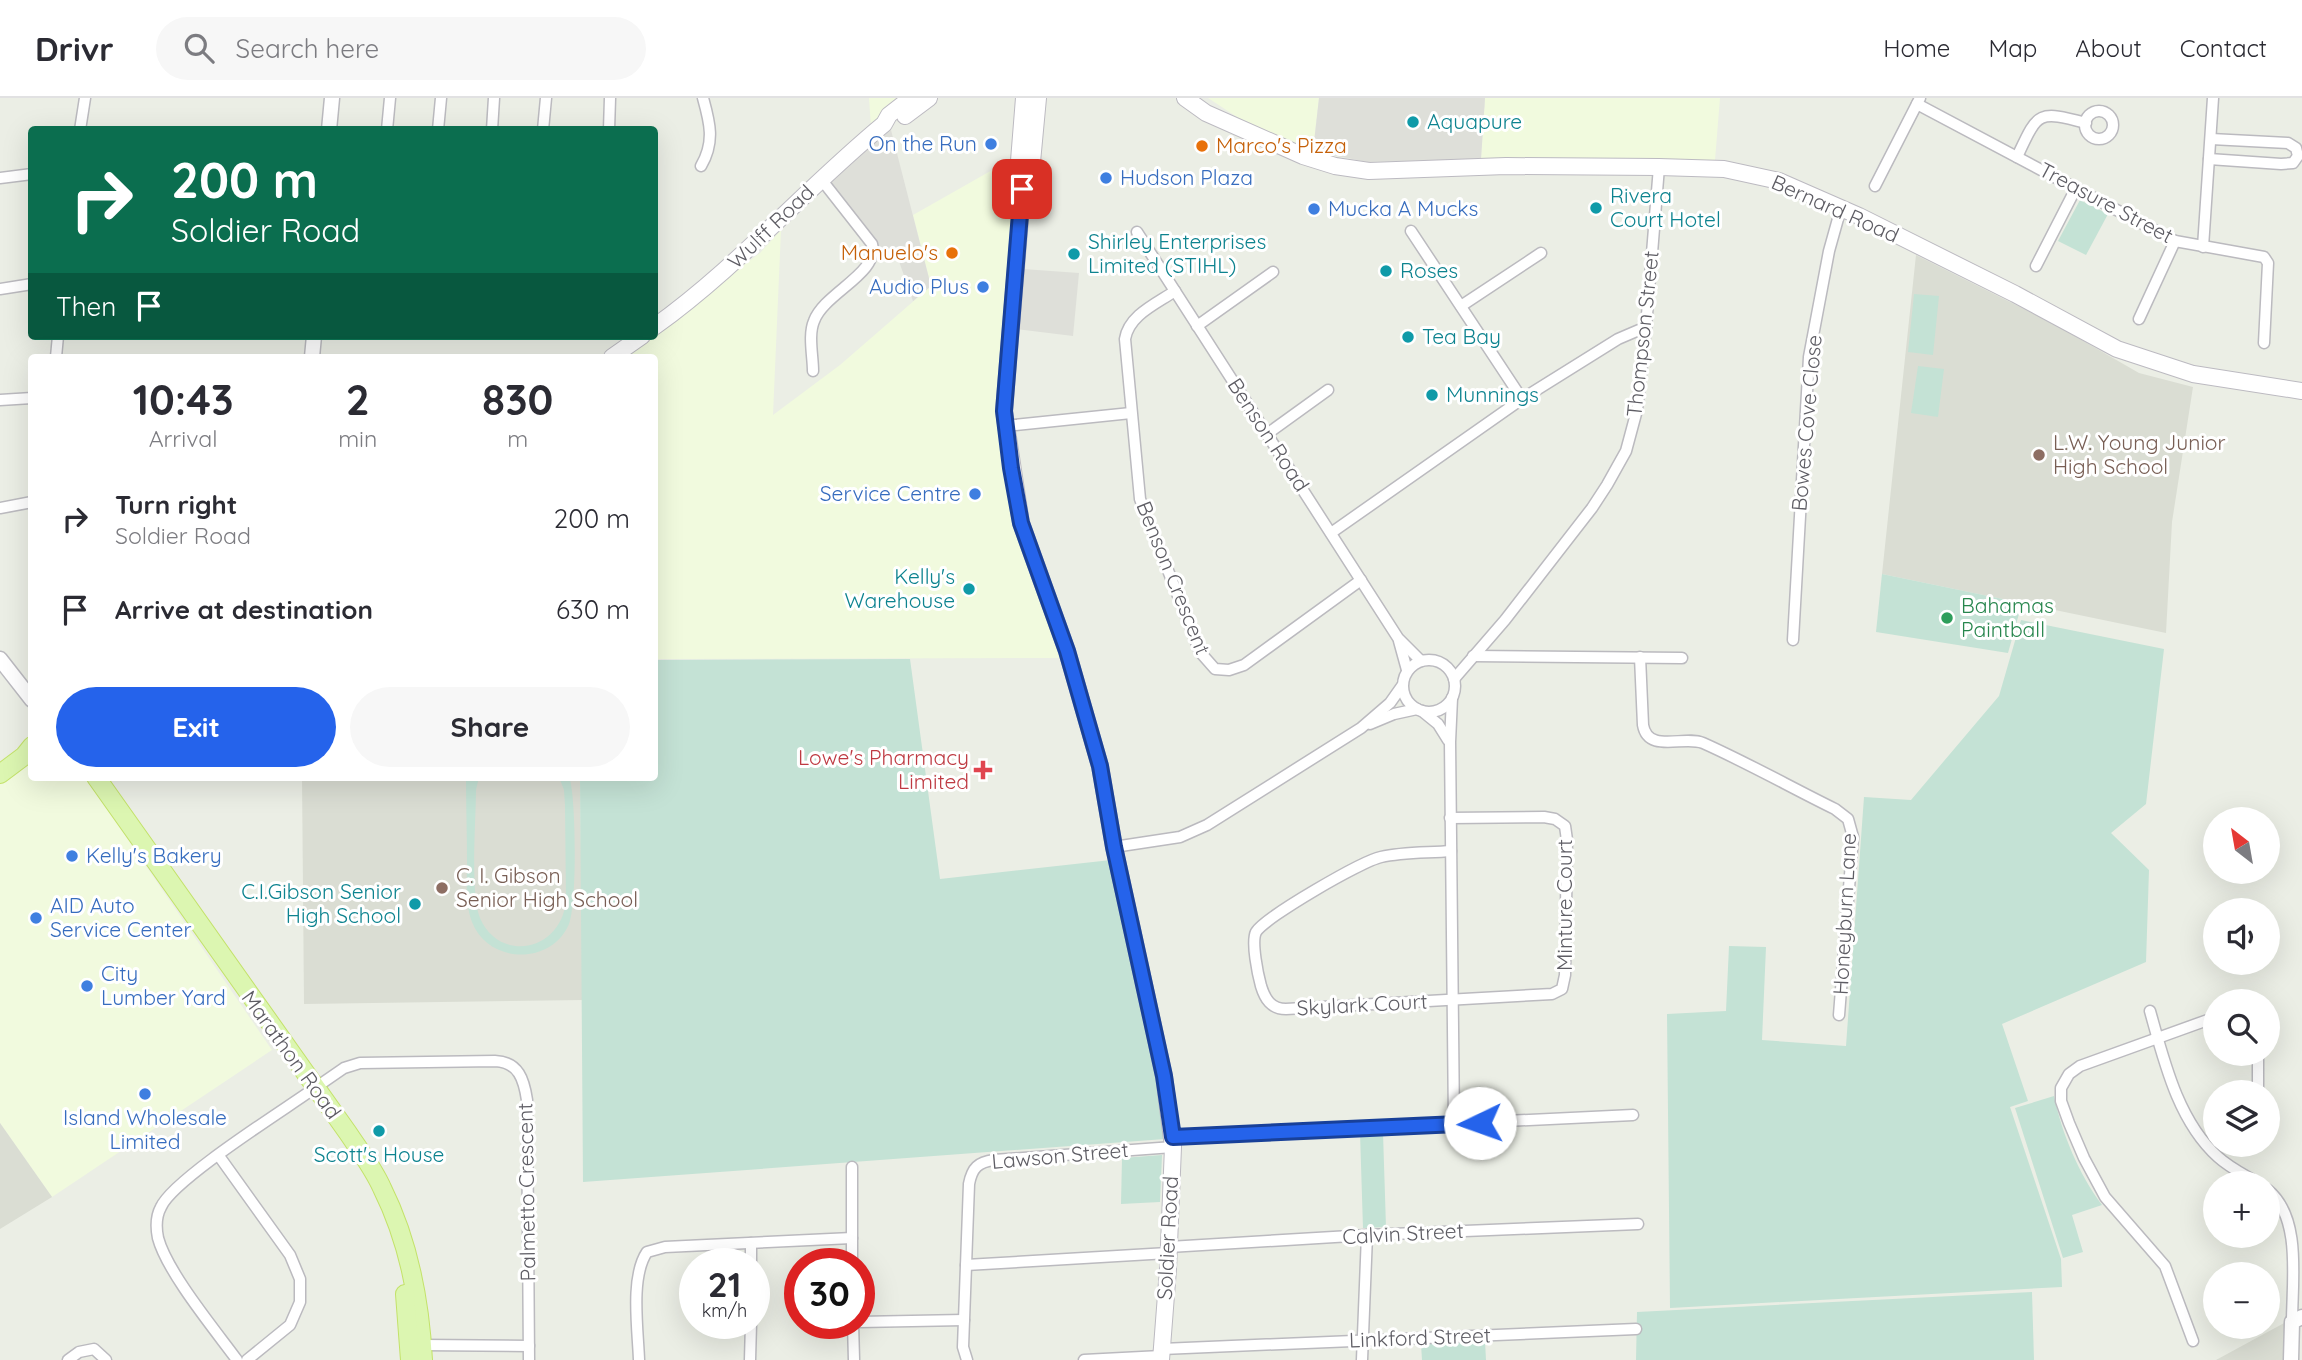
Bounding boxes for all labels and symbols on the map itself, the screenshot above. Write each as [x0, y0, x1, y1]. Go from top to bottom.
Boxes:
place label: Aquapure [1427, 108, 1522, 134]
marker: Aquapure [1405, 114, 1421, 130]
place label: On the Run [868, 130, 977, 156]
place label: Marco's Pizza [1216, 132, 1347, 158]
marker: On the Run [983, 136, 999, 152]
marker: Marco's Pizza [1194, 138, 1210, 154]
street label: Treasure Street [2035, 156, 2178, 248]
pin [992, 159, 1052, 219]
place label: Hudson Plaza [1120, 164, 1253, 190]
street label: Bernard Road [1768, 168, 1903, 248]
marker: Hudson Plaza [1098, 170, 1114, 186]
street label: Wulff Road [722, 179, 819, 274]
place label: Rivera Court Hotel [1610, 182, 1721, 232]
place label: Mucka A Mucks [1328, 195, 1478, 221]
marker: Rivera Court Hotel [1588, 200, 1604, 216]
marker: Mucka A Mucks [1306, 201, 1322, 217]
place label: Shirley Enterprises Limited (STIHL) [1088, 228, 1266, 278]
place label: Manuelo's [841, 239, 938, 265]
marker: Manuelo's [944, 245, 960, 261]
marker: Shirley Enterprises Limited (STIHL) [1066, 246, 1082, 262]
street label: Thompson Street [1620, 250, 1664, 418]
place label: Roses [1400, 257, 1458, 283]
marker: Roses [1378, 263, 1394, 279]
place label: Audio Plus [869, 273, 969, 299]
marker: Audio Plus [975, 279, 991, 295]
place label: Tea Bay [1422, 323, 1501, 349]
marker: Tea Bay [1400, 329, 1416, 345]
street label: Bowes Cove Close [1785, 334, 1827, 512]
street label: Benson Road [1222, 373, 1315, 496]
place label: Munnings [1446, 381, 1539, 407]
marker: Munnings [1424, 387, 1440, 403]
place label: L.W. Young Junior High School [2053, 429, 2226, 479]
marker: L.W. Young Junior High School [2031, 447, 2047, 463]
place label: Service Centre [820, 480, 961, 506]
marker: Service Centre [967, 486, 983, 502]
street label: Benson Crescent [1131, 497, 1217, 658]
place label: Kelly's Warehouse [844, 563, 955, 613]
marker: Kelly's Warehouse [961, 581, 977, 597]
place label: Bahamas Paintball [1961, 592, 2054, 642]
marker: Bahamas Paintball [1939, 610, 1955, 626]
place label: Lowe's Pharmacy Limited [798, 744, 969, 794]
marker: Lowe's Pharmacy Limited [975, 762, 991, 778]
north arrow [2203, 807, 2280, 884]
street label: Honeyburn Lane [1827, 832, 1861, 996]
street label: Minture Court [1551, 839, 1577, 971]
place label: Kelly's Bakery [86, 842, 222, 868]
marker: Kelly's Bakery [64, 848, 80, 864]
place label: C. I. Gibson Senior High School [456, 862, 638, 912]
place label: C.I.Gibson Senior High School [241, 878, 401, 928]
marker: C. I. Gibson Senior High School [434, 880, 450, 896]
place label: AID Auto Service Center [50, 892, 192, 942]
marker: C.I.Gibson Senior High School [407, 896, 423, 912]
marker: AID Auto Service Center [28, 910, 44, 926]
place label: City Lumber Yard [101, 960, 226, 1010]
marker: City Lumber Yard [79, 978, 95, 994]
street label: Marathon Road [237, 985, 347, 1124]
street label: Skylark Court [1296, 988, 1428, 1020]
marker: Island Wholesale Limited [137, 1086, 153, 1102]
position arrow [1443, 1086, 1517, 1160]
street label: Palmetto Crescent [511, 1103, 541, 1282]
place label: Island Wholesale Limited [63, 1104, 227, 1154]
marker: Scott's House [371, 1123, 387, 1139]
street label: Lawson Street [990, 1136, 1129, 1174]
place label: Scott's House [314, 1141, 444, 1167]
street label: Soldier Road [1151, 1175, 1183, 1301]
street label: Calvin Street [1342, 1217, 1464, 1249]
speed limit sign: 30 [784, 1248, 875, 1339]
street label: Linkford Street [1349, 1322, 1491, 1352]

